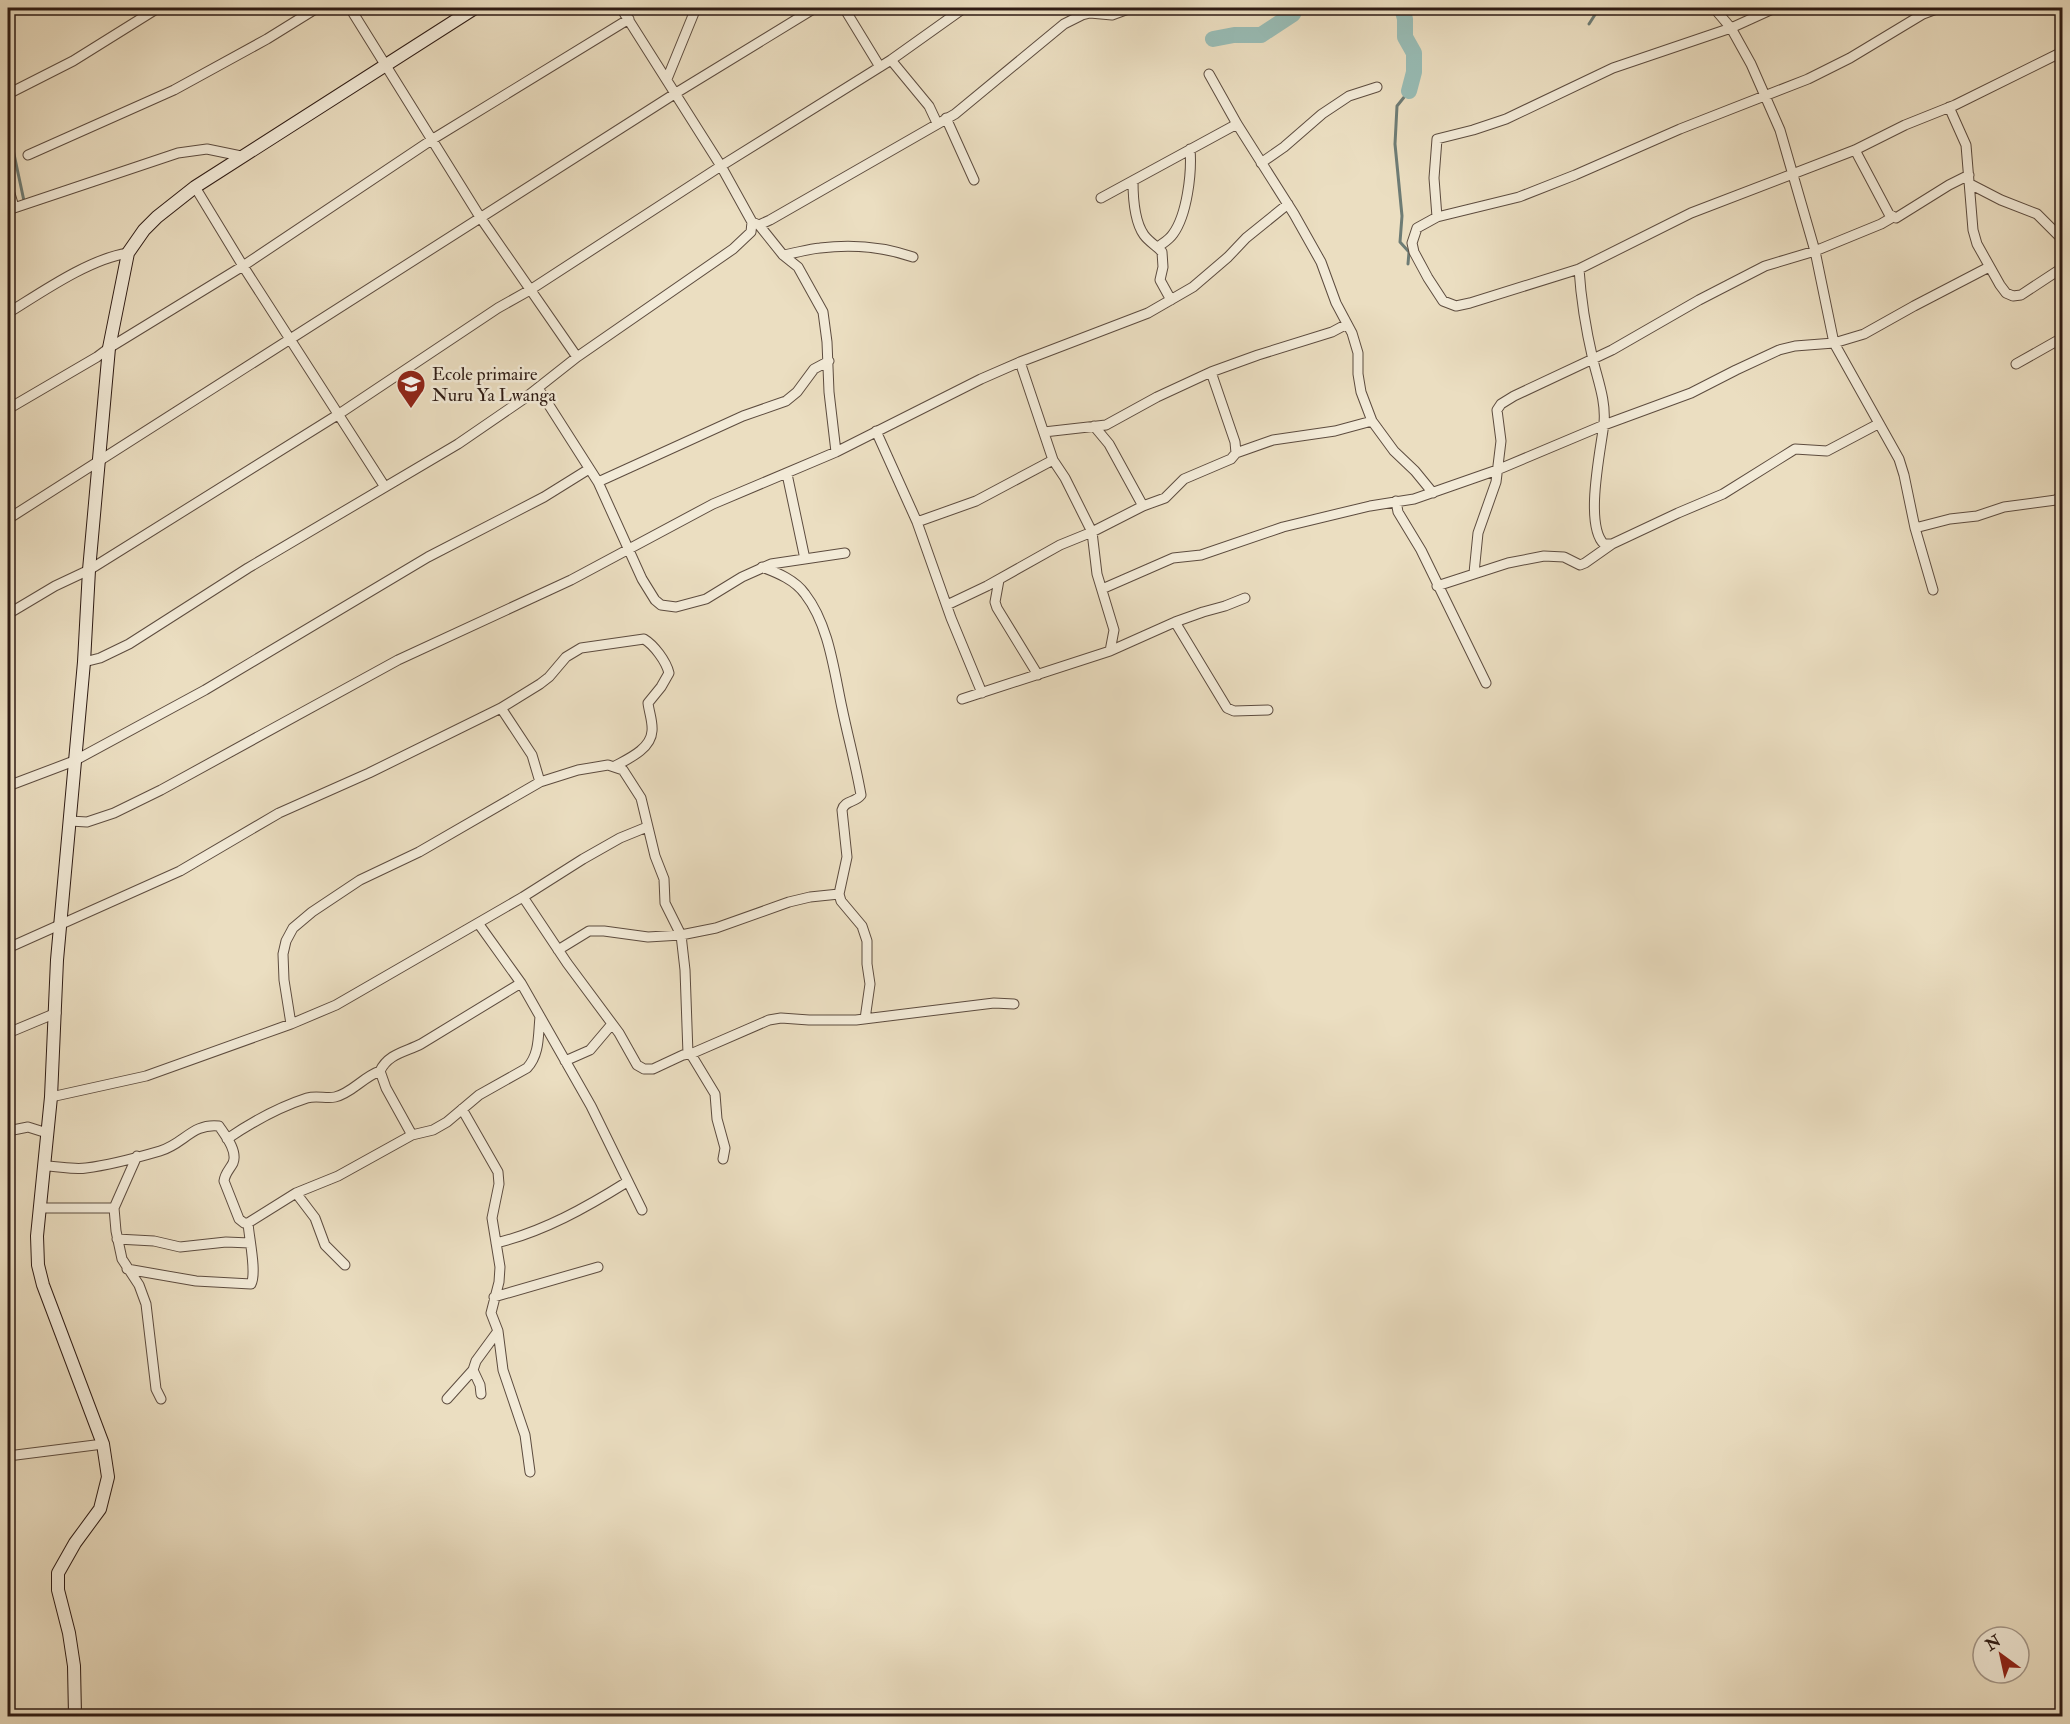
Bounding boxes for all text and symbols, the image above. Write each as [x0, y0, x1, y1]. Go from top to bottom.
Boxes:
place label: Ecole primaire Nuru Ya Lwanga [432, 363, 556, 407]
school or university icon: Ecole primaire Nuru Ya Lwanga [395, 368, 427, 410]
north arrow [1971, 1625, 2031, 1685]
text: N [1981, 1631, 2005, 1656]

